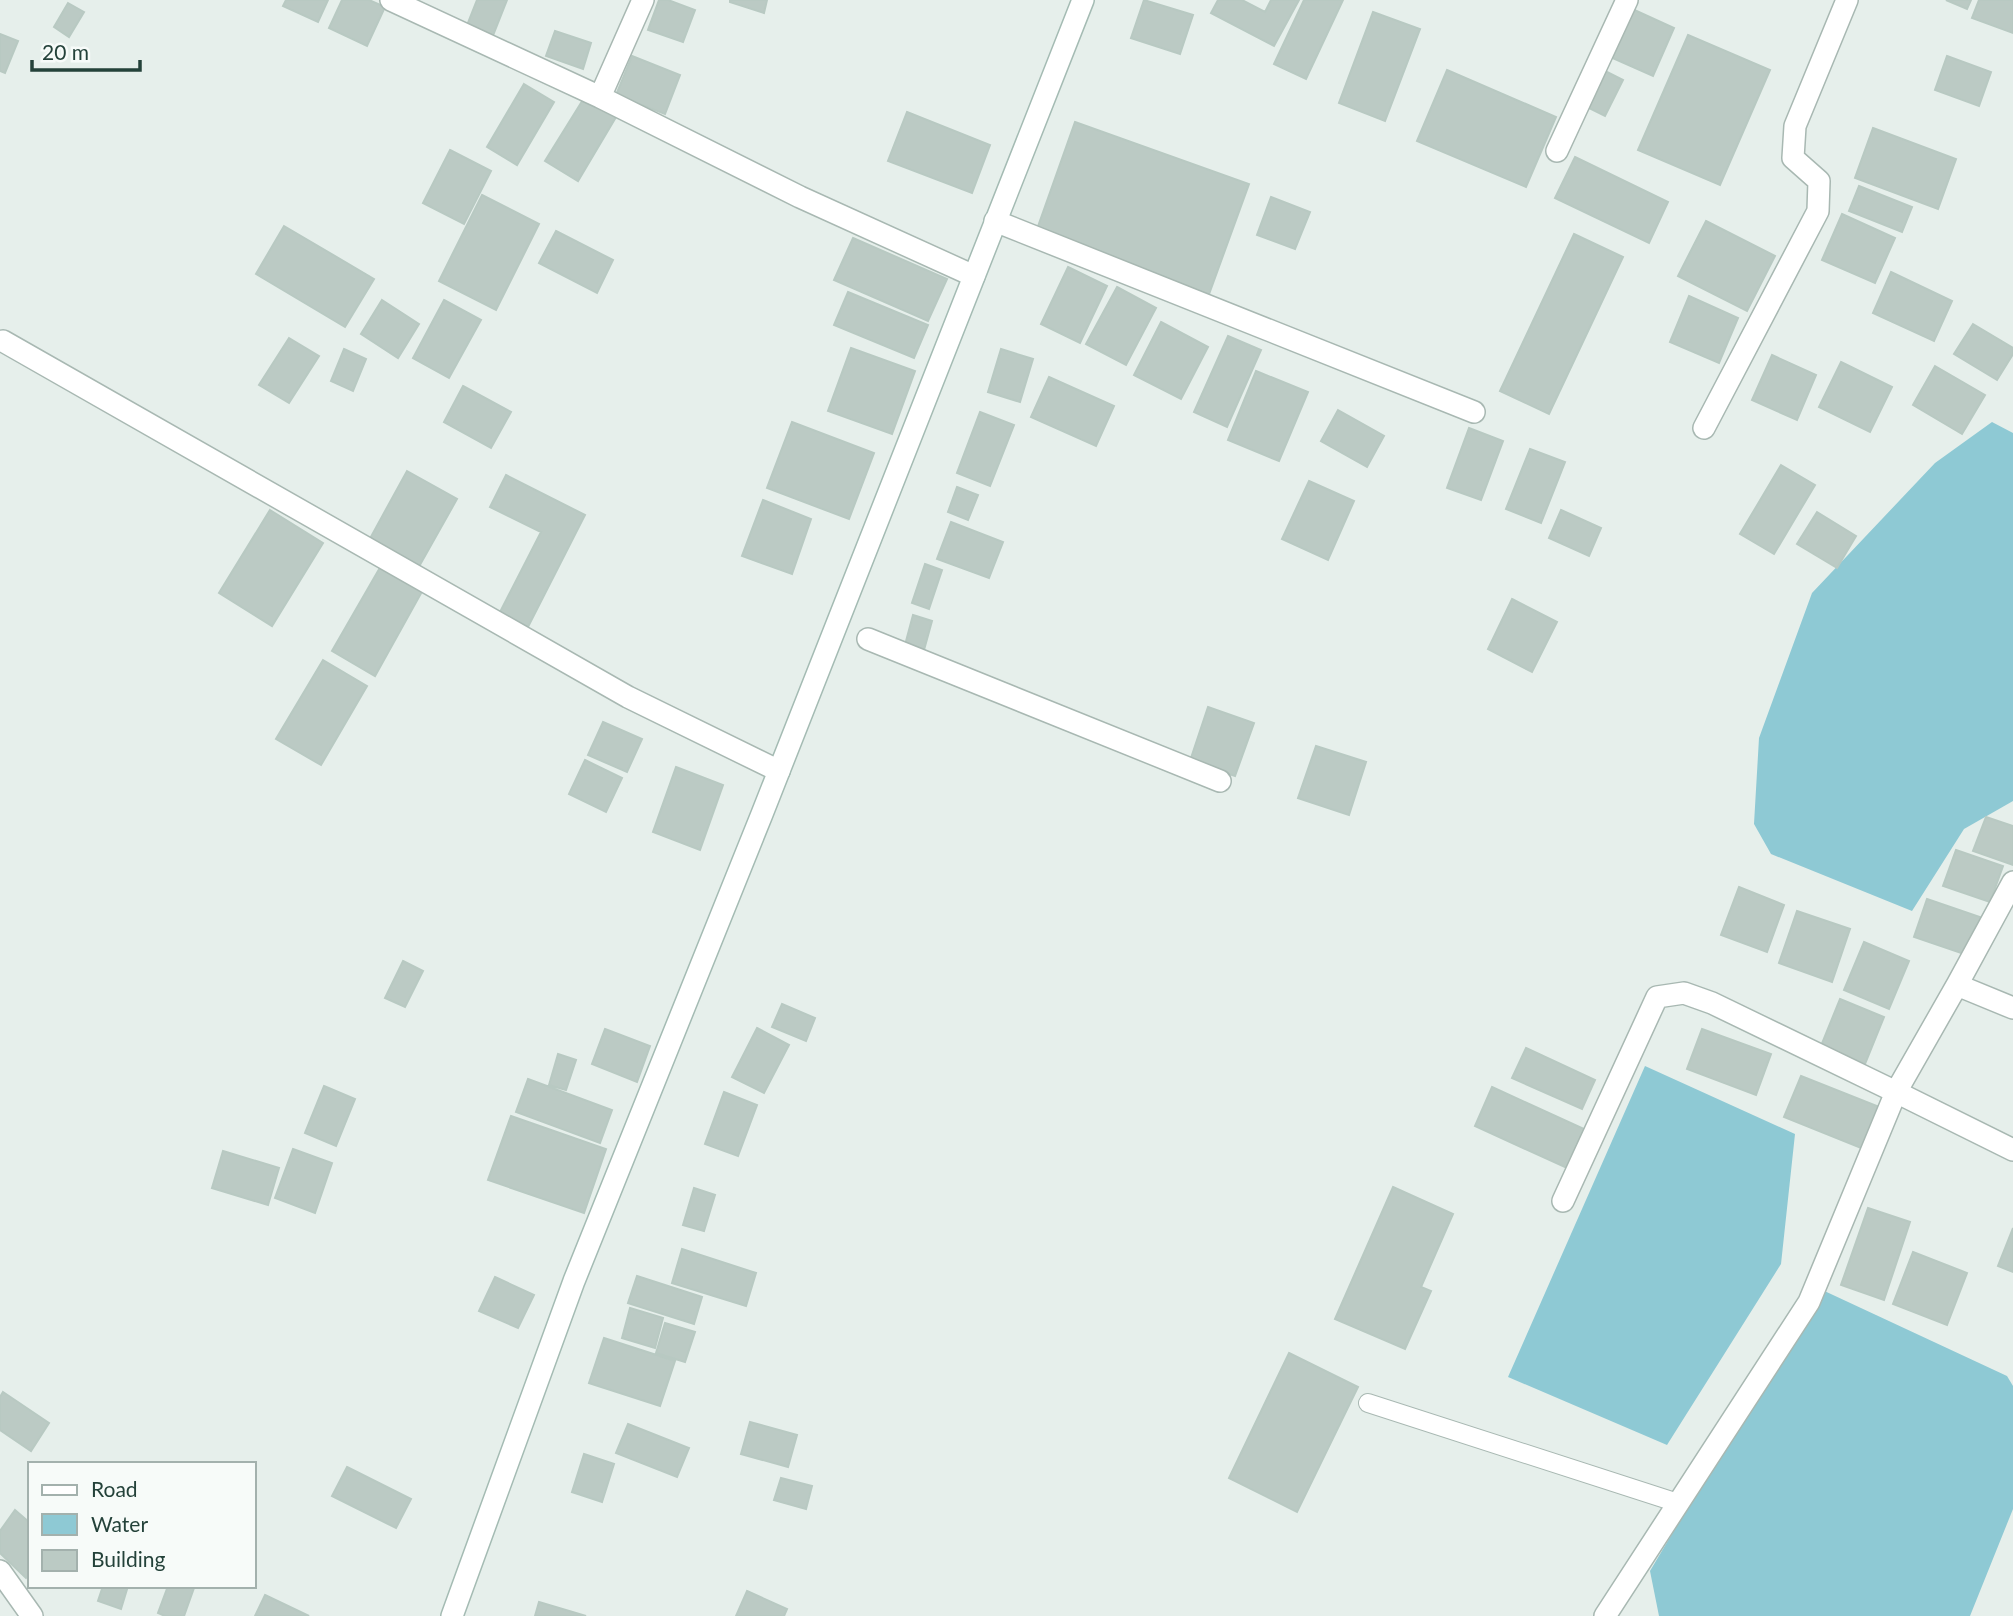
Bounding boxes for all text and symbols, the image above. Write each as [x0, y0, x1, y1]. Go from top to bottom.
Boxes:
scale bar [32, 28, 140, 72]
text: 20 m [42, 39, 89, 64]
legend [28, 1462, 256, 1588]
text: Road [91, 1476, 138, 1501]
text: Water [91, 1511, 148, 1536]
text: Building [91, 1546, 166, 1571]

